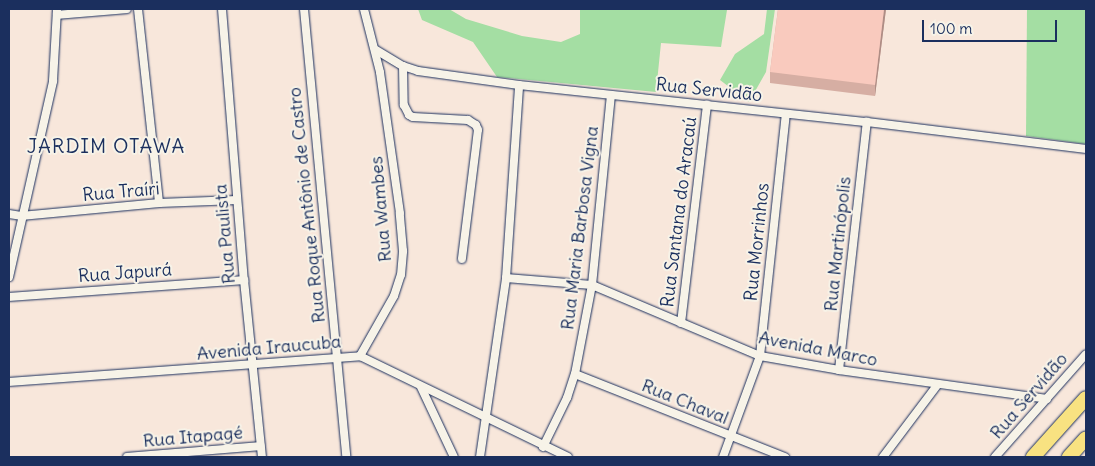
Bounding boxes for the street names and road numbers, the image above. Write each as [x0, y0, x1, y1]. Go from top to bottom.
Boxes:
street label: Rua Servidão [655, 74, 763, 106]
street label: Rua Roque Antônio de Castro [284, 86, 330, 324]
street label: Rua Santana do Aracaú [657, 115, 701, 309]
street label: Rua Maria Barbosa Vigna [557, 125, 603, 331]
street label: Rua Wambes [366, 155, 396, 263]
street label: Rua Martinópolis [820, 175, 856, 313]
street label: Rua Traíri [82, 178, 160, 206]
street label: Rua Morrinhos [740, 182, 774, 302]
street label: Rua Paulista [210, 183, 240, 285]
street label: Rua Japurá [77, 259, 173, 287]
street label: Avenida Marco [757, 327, 879, 371]
street label: Avenida Iraucuba [196, 331, 342, 365]
street label: Rua Servidão [986, 349, 1072, 443]
street label: Rua Chaval [638, 375, 732, 429]
street label: Rua Itapagé [142, 422, 244, 452]

